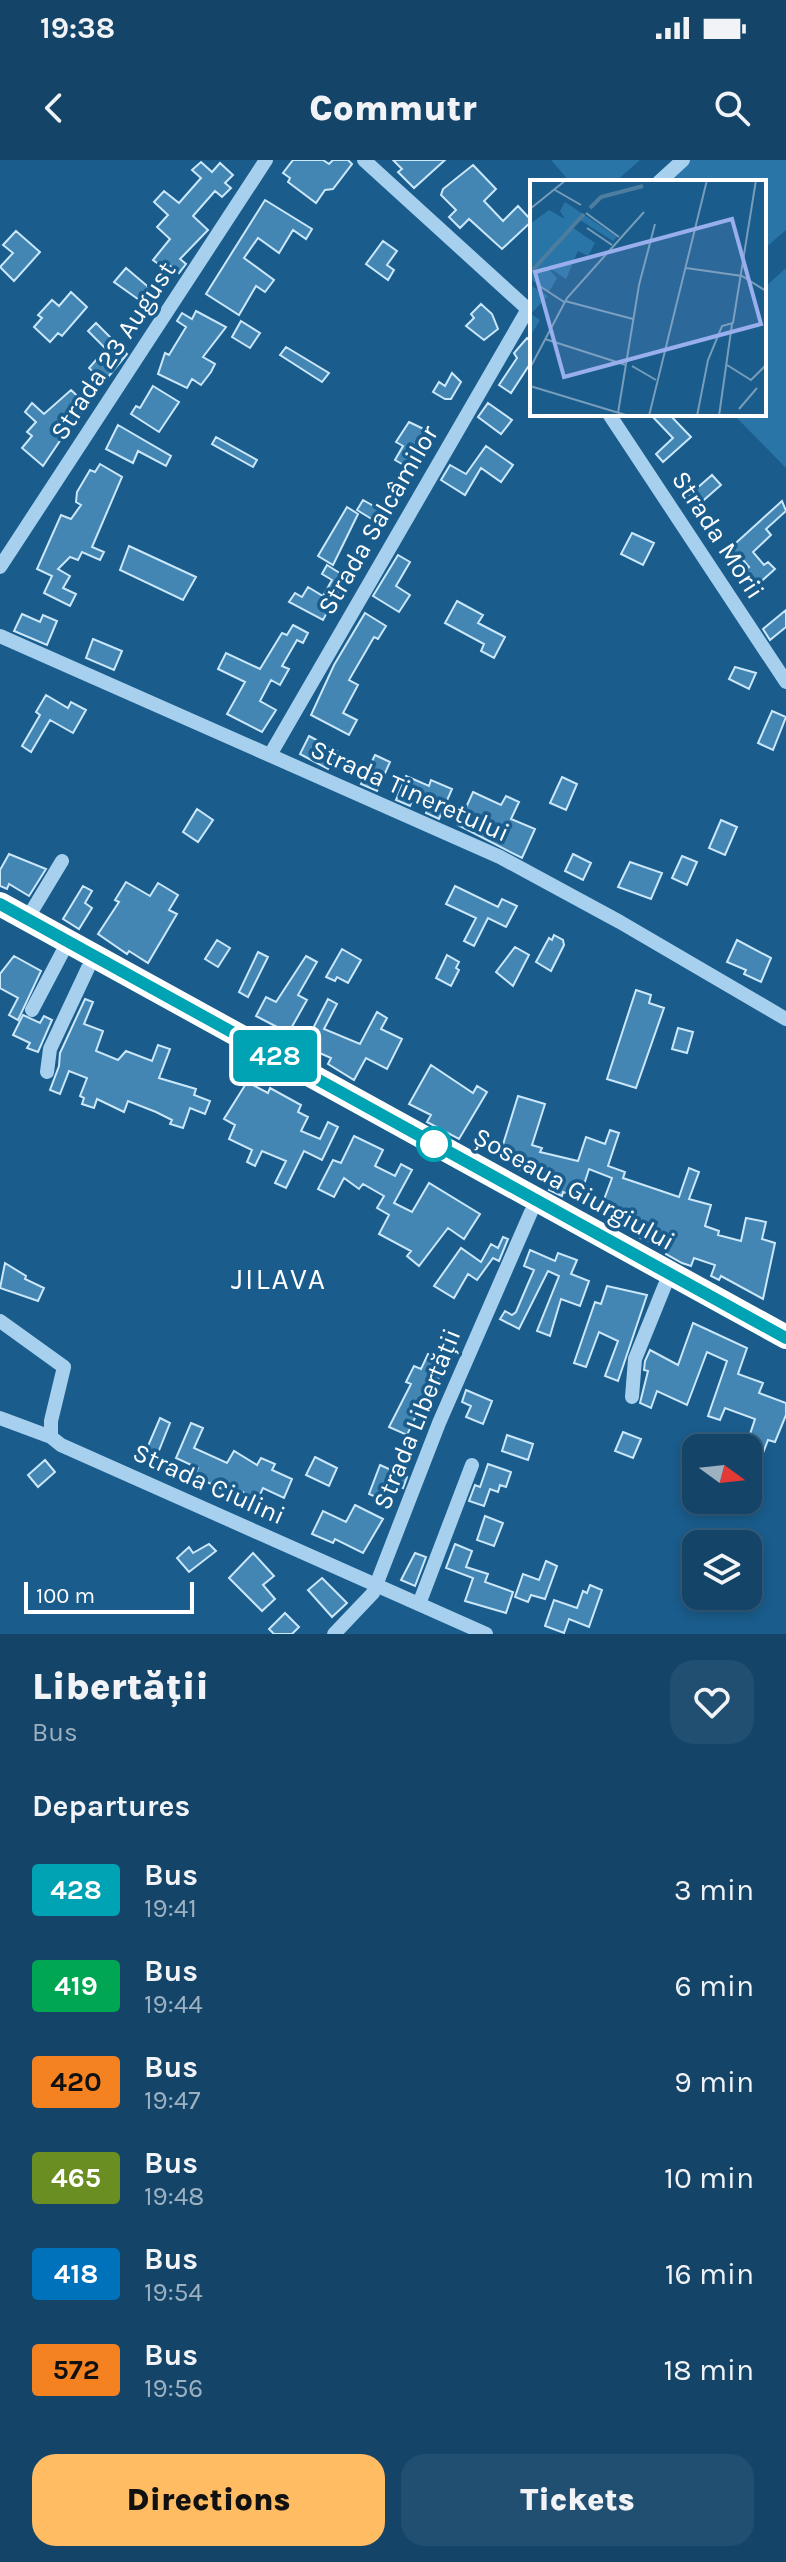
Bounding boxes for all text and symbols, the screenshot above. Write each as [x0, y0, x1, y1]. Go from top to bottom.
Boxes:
text: 19:38 [40, 10, 115, 46]
icon: back [32, 86, 76, 130]
icon: search [710, 86, 754, 130]
text: Commutr [309, 87, 477, 129]
inset map [530, 180, 766, 416]
street label: Strada 23 August [44, 256, 182, 446]
street label: Strada Salcâmilor [311, 419, 445, 620]
street label: Strada Morii [665, 465, 771, 605]
street label: Strada Tineretului [306, 733, 514, 849]
line badge: 428 [229, 1030, 321, 1082]
text: 428 [249, 1039, 301, 1072]
street label: Șoseaua Giurgiului [468, 1121, 680, 1257]
unlabelled marker [417, 1127, 451, 1161]
district label: JILAVA [231, 1261, 327, 1297]
street label: Strada Libertății [367, 1324, 467, 1514]
north arrow [682, 1434, 762, 1514]
map controls [682, 1434, 762, 1610]
street label: Strada Ciulini [128, 1437, 290, 1531]
button: layers [682, 1530, 762, 1610]
scale bar [24, 1578, 194, 1614]
text: 100 m [36, 1583, 95, 1609]
button: heart [670, 1660, 754, 1744]
text: Libertății [32, 1664, 209, 1709]
text: Bus [32, 1717, 78, 1748]
text: Departures [32, 1788, 190, 1824]
text: Bus [144, 1857, 198, 1893]
text: 3 min [674, 1872, 754, 1908]
text: 428 [50, 1873, 102, 1906]
text: 19:41 [144, 1893, 197, 1924]
text: Bus [144, 1953, 198, 1989]
text: 6 min [675, 1968, 754, 2004]
text: 419 [54, 1969, 98, 2002]
text: 19:44 [144, 1989, 203, 2020]
text: Bus [144, 2049, 198, 2085]
text: 9 min [674, 2064, 754, 2100]
text: 420 [50, 2065, 102, 2098]
text: 19:47 [144, 2085, 200, 2116]
text: Bus [144, 2145, 198, 2181]
text: 10 min [664, 2160, 754, 2196]
text: 465 [51, 2161, 101, 2194]
text: 19:48 [144, 2181, 204, 2212]
text: Bus [144, 2241, 198, 2277]
text: 16 min [665, 2256, 754, 2292]
text: 418 [54, 2257, 98, 2290]
text: 19:54 [144, 2277, 203, 2308]
text: Bus [144, 2337, 198, 2373]
text: 18 min [663, 2352, 754, 2388]
text: 572 [52, 2353, 100, 2386]
text: 19:56 [144, 2373, 203, 2404]
button: Directions [32, 2454, 385, 2546]
button: Tickets [401, 2454, 754, 2546]

